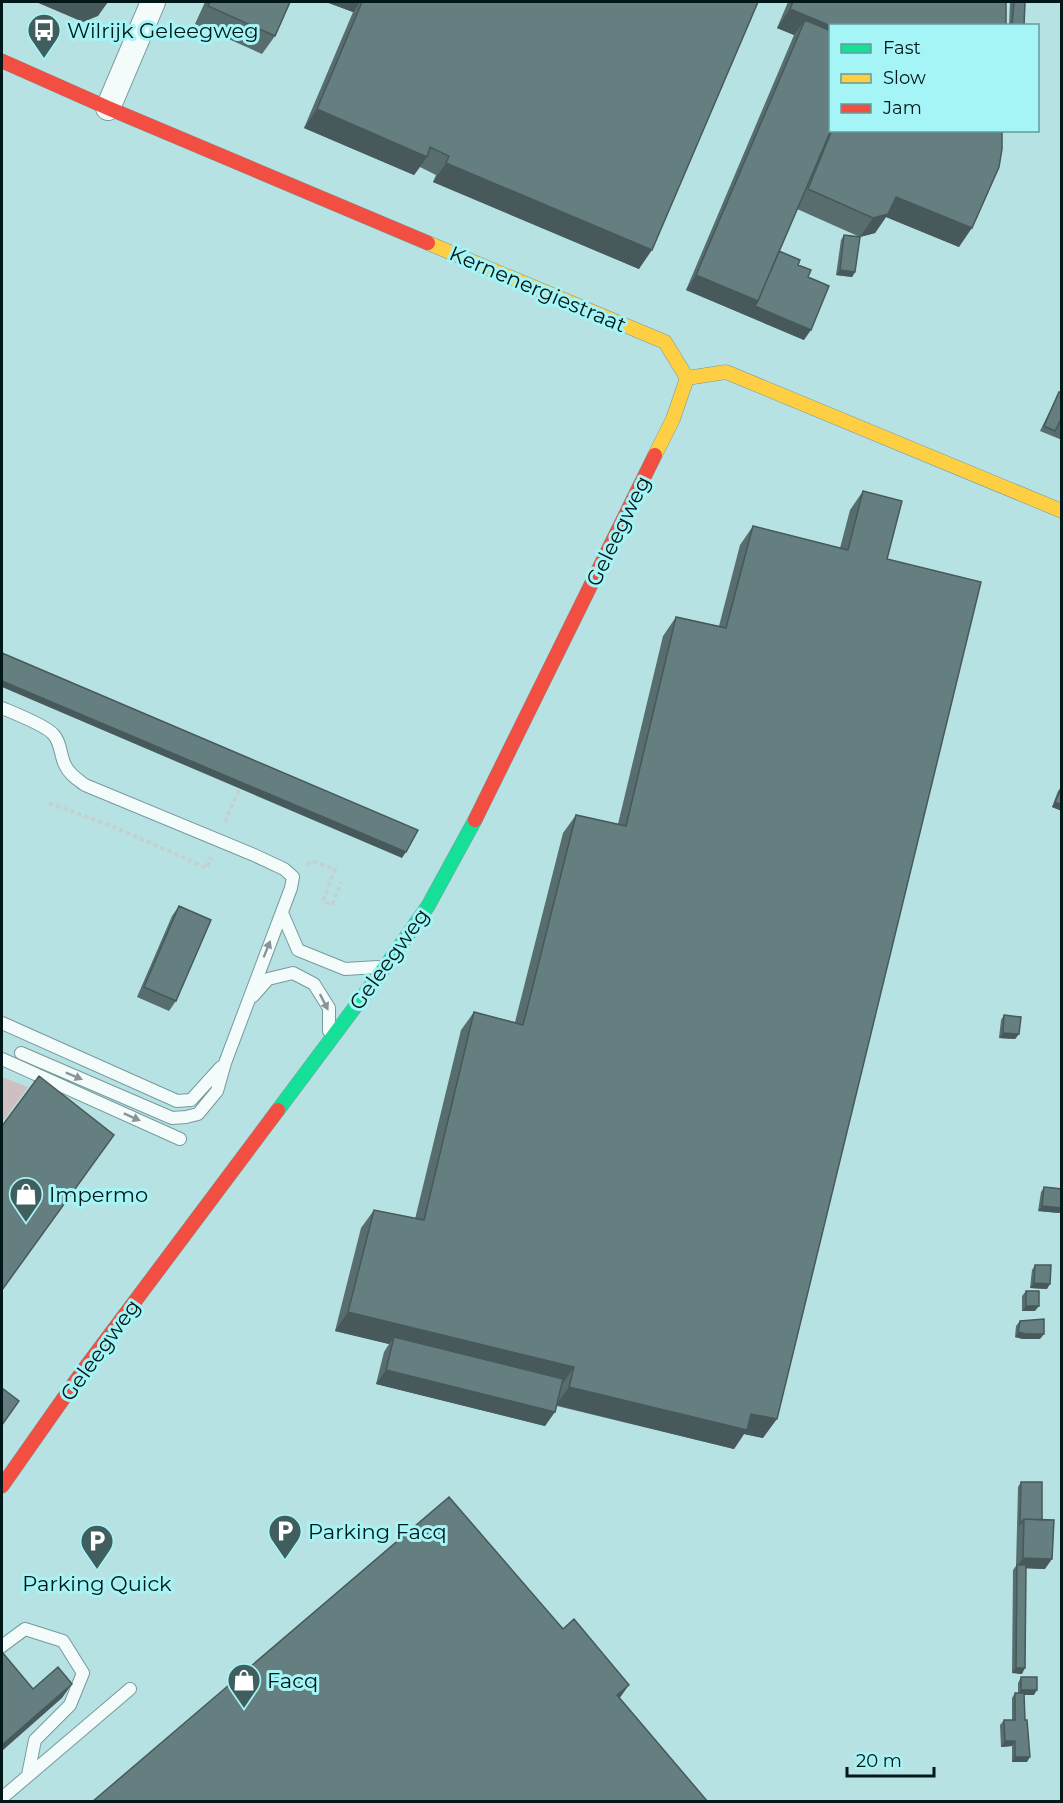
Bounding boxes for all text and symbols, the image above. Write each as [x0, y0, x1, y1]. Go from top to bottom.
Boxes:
bus stop icon: Wilrijk Geleegweg [26, 12, 62, 59]
place label: Wilrijk Geleegweg [67, 18, 259, 43]
legend [829, 24, 1039, 132]
text: Fast [883, 37, 921, 59]
text: Slow [883, 67, 926, 89]
text: Jam [882, 97, 922, 119]
street label: Kernenergiestraat [446, 240, 630, 338]
street label: Geleegweg [581, 472, 655, 590]
street label: Geleegweg [344, 903, 434, 1015]
one-way arrow [263, 940, 272, 958]
one-way arrow [319, 993, 329, 1011]
one-way arrow [66, 1071, 84, 1081]
one-way arrow [123, 1113, 140, 1122]
shop icon: Impermo [8, 1176, 44, 1223]
place label: Impermo [49, 1182, 148, 1207]
street label: Geleegweg [55, 1294, 145, 1406]
parking icon: Parking Facq [267, 1513, 303, 1560]
place label: Parking Facq [308, 1519, 447, 1544]
parking icon: Parking Quick [79, 1523, 115, 1570]
place label: Parking Quick [22, 1571, 172, 1596]
shop icon: Facq [226, 1662, 262, 1709]
place label: Facq [267, 1668, 318, 1693]
scale bar [847, 1740, 934, 1778]
text: 20 m [856, 1750, 902, 1772]

